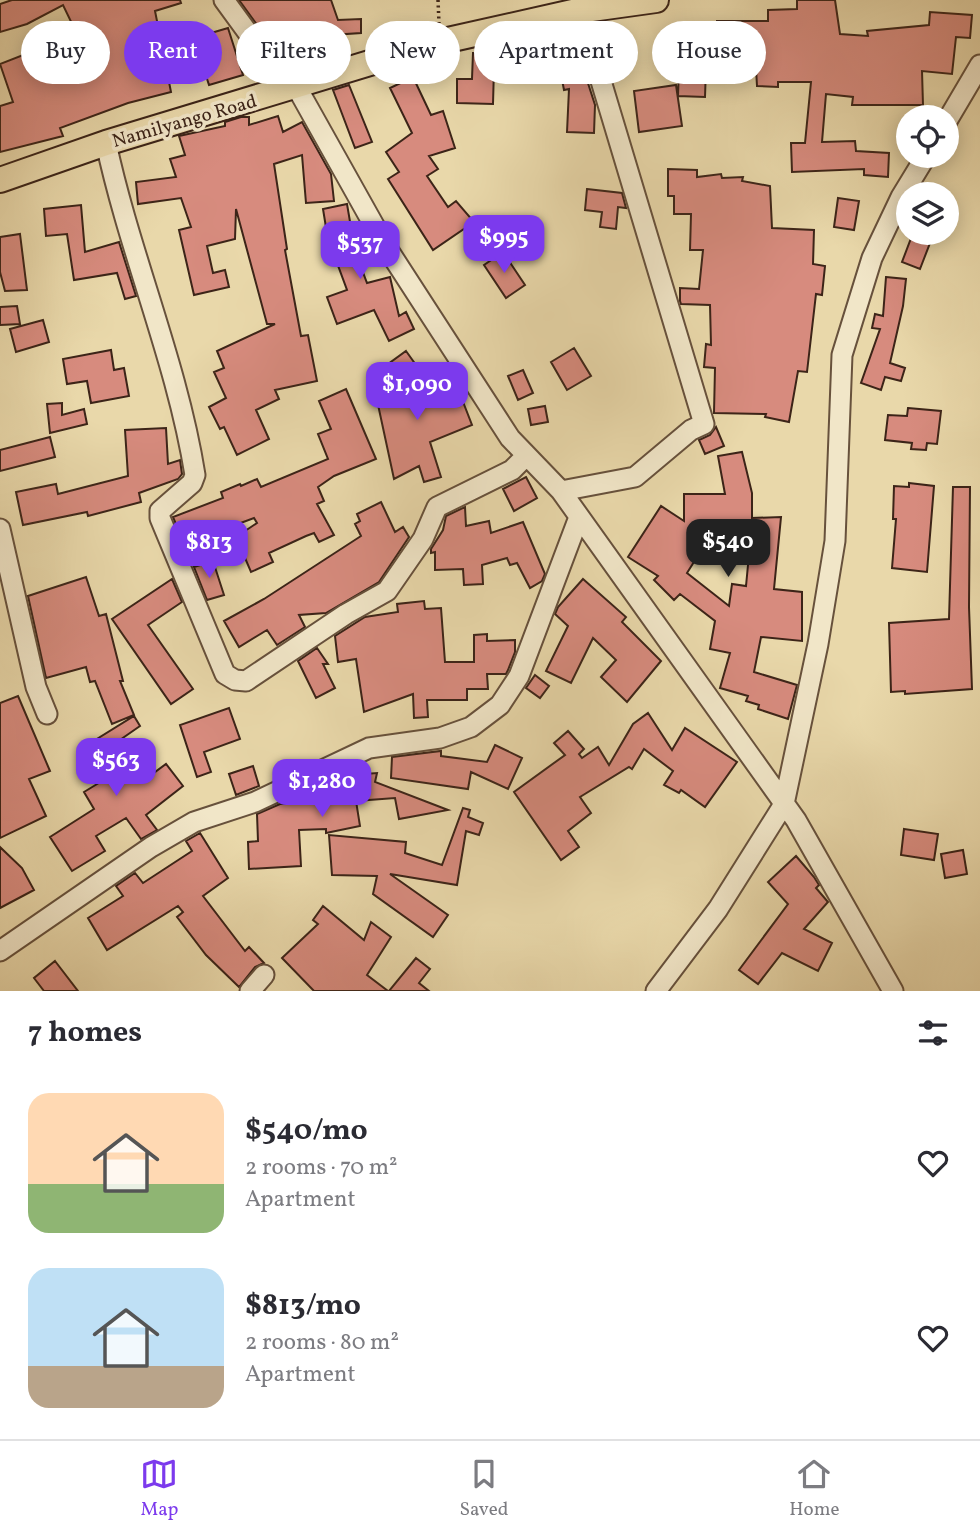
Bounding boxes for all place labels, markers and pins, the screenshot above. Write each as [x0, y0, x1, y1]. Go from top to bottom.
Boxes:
pin: $995 [463, 216, 545, 275]
pin: $537 [319, 222, 401, 281]
pin: $1,090 [360, 362, 474, 422]
pin: $813 [168, 520, 250, 580]
pin: $540 [687, 520, 769, 579]
pin: $563 [75, 738, 157, 798]
pin: $1,280 [265, 760, 379, 819]

